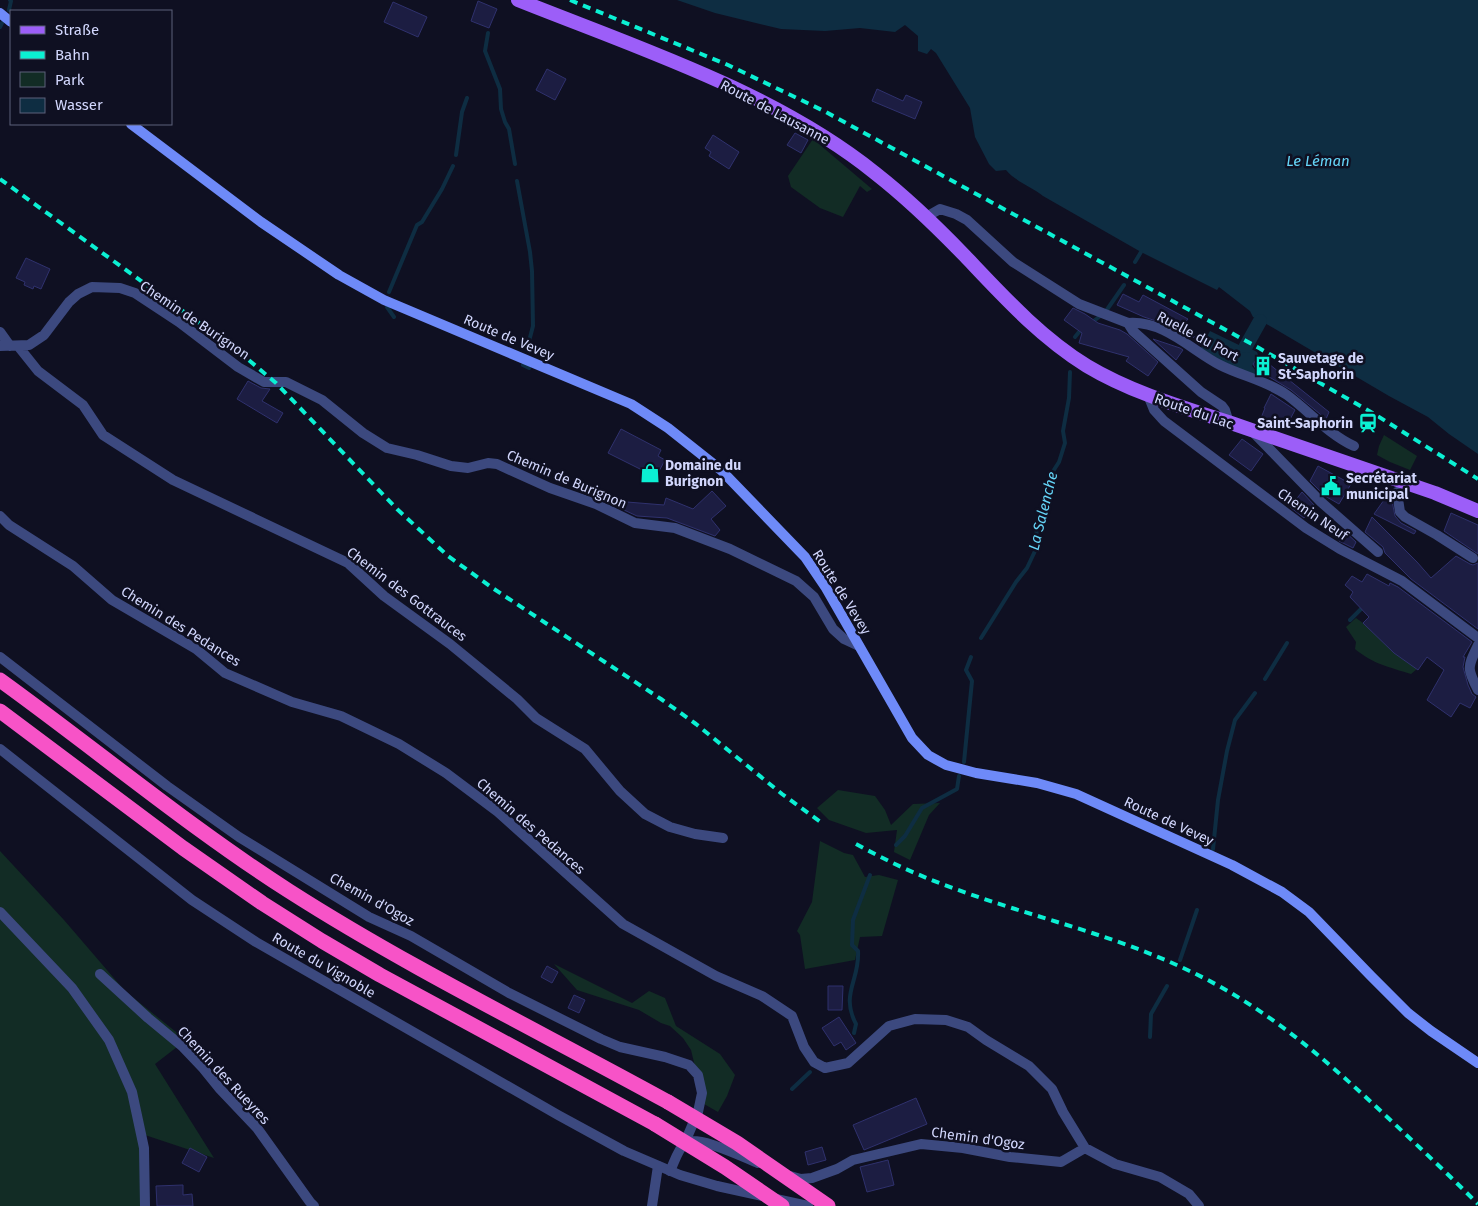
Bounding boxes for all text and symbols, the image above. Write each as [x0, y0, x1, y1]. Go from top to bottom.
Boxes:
legend [10, 10, 172, 125]
text: Straße [55, 21, 99, 39]
text: Bahn [55, 46, 90, 64]
text: Park [55, 71, 85, 89]
street label: Route de Lausanne [717, 77, 832, 148]
text: Wasser [55, 96, 103, 114]
water label: Le Léman [1286, 152, 1350, 170]
street label: Chemin de Burignon [137, 277, 253, 364]
street label: Ruelle du Port [1154, 308, 1242, 366]
street label: Route de Vevey [461, 311, 557, 364]
place label: Sauvetage de St-Saphorin [1278, 350, 1364, 383]
building icon: Sauvetage de St-Saphorin [1252, 355, 1274, 377]
street label: Route du Lac [1152, 390, 1236, 433]
station icon: Saint-Saphorin [1357, 412, 1379, 434]
place label: Saint-Saphorin [1257, 415, 1353, 432]
street label: Chemin de Burignon [504, 446, 629, 512]
place label: Domaine du Burignon [665, 457, 741, 490]
shop icon: Domaine du Burignon [639, 462, 661, 484]
water label: La Salenche [1025, 470, 1062, 552]
place label: Secrétariat municipal [1346, 470, 1418, 503]
public building icon: Secrétariat municipal [1320, 475, 1342, 497]
street label: Chemin Neuf [1274, 485, 1352, 545]
street label: Chemin des Gottrauces [343, 544, 470, 645]
street label: Route de Vevey [809, 547, 874, 638]
street label: Chemin des Pedances [118, 583, 244, 670]
street label: Chemin des Pedances [473, 775, 589, 878]
street label: Route de Vevey [1121, 793, 1216, 850]
street label: Chemin d'Ogoz [327, 869, 417, 930]
street label: Route du Vignoble [269, 929, 378, 1002]
street label: Chemin des Rueyres [174, 1023, 274, 1128]
street label: Chemin d'Ogoz [930, 1124, 1026, 1153]

